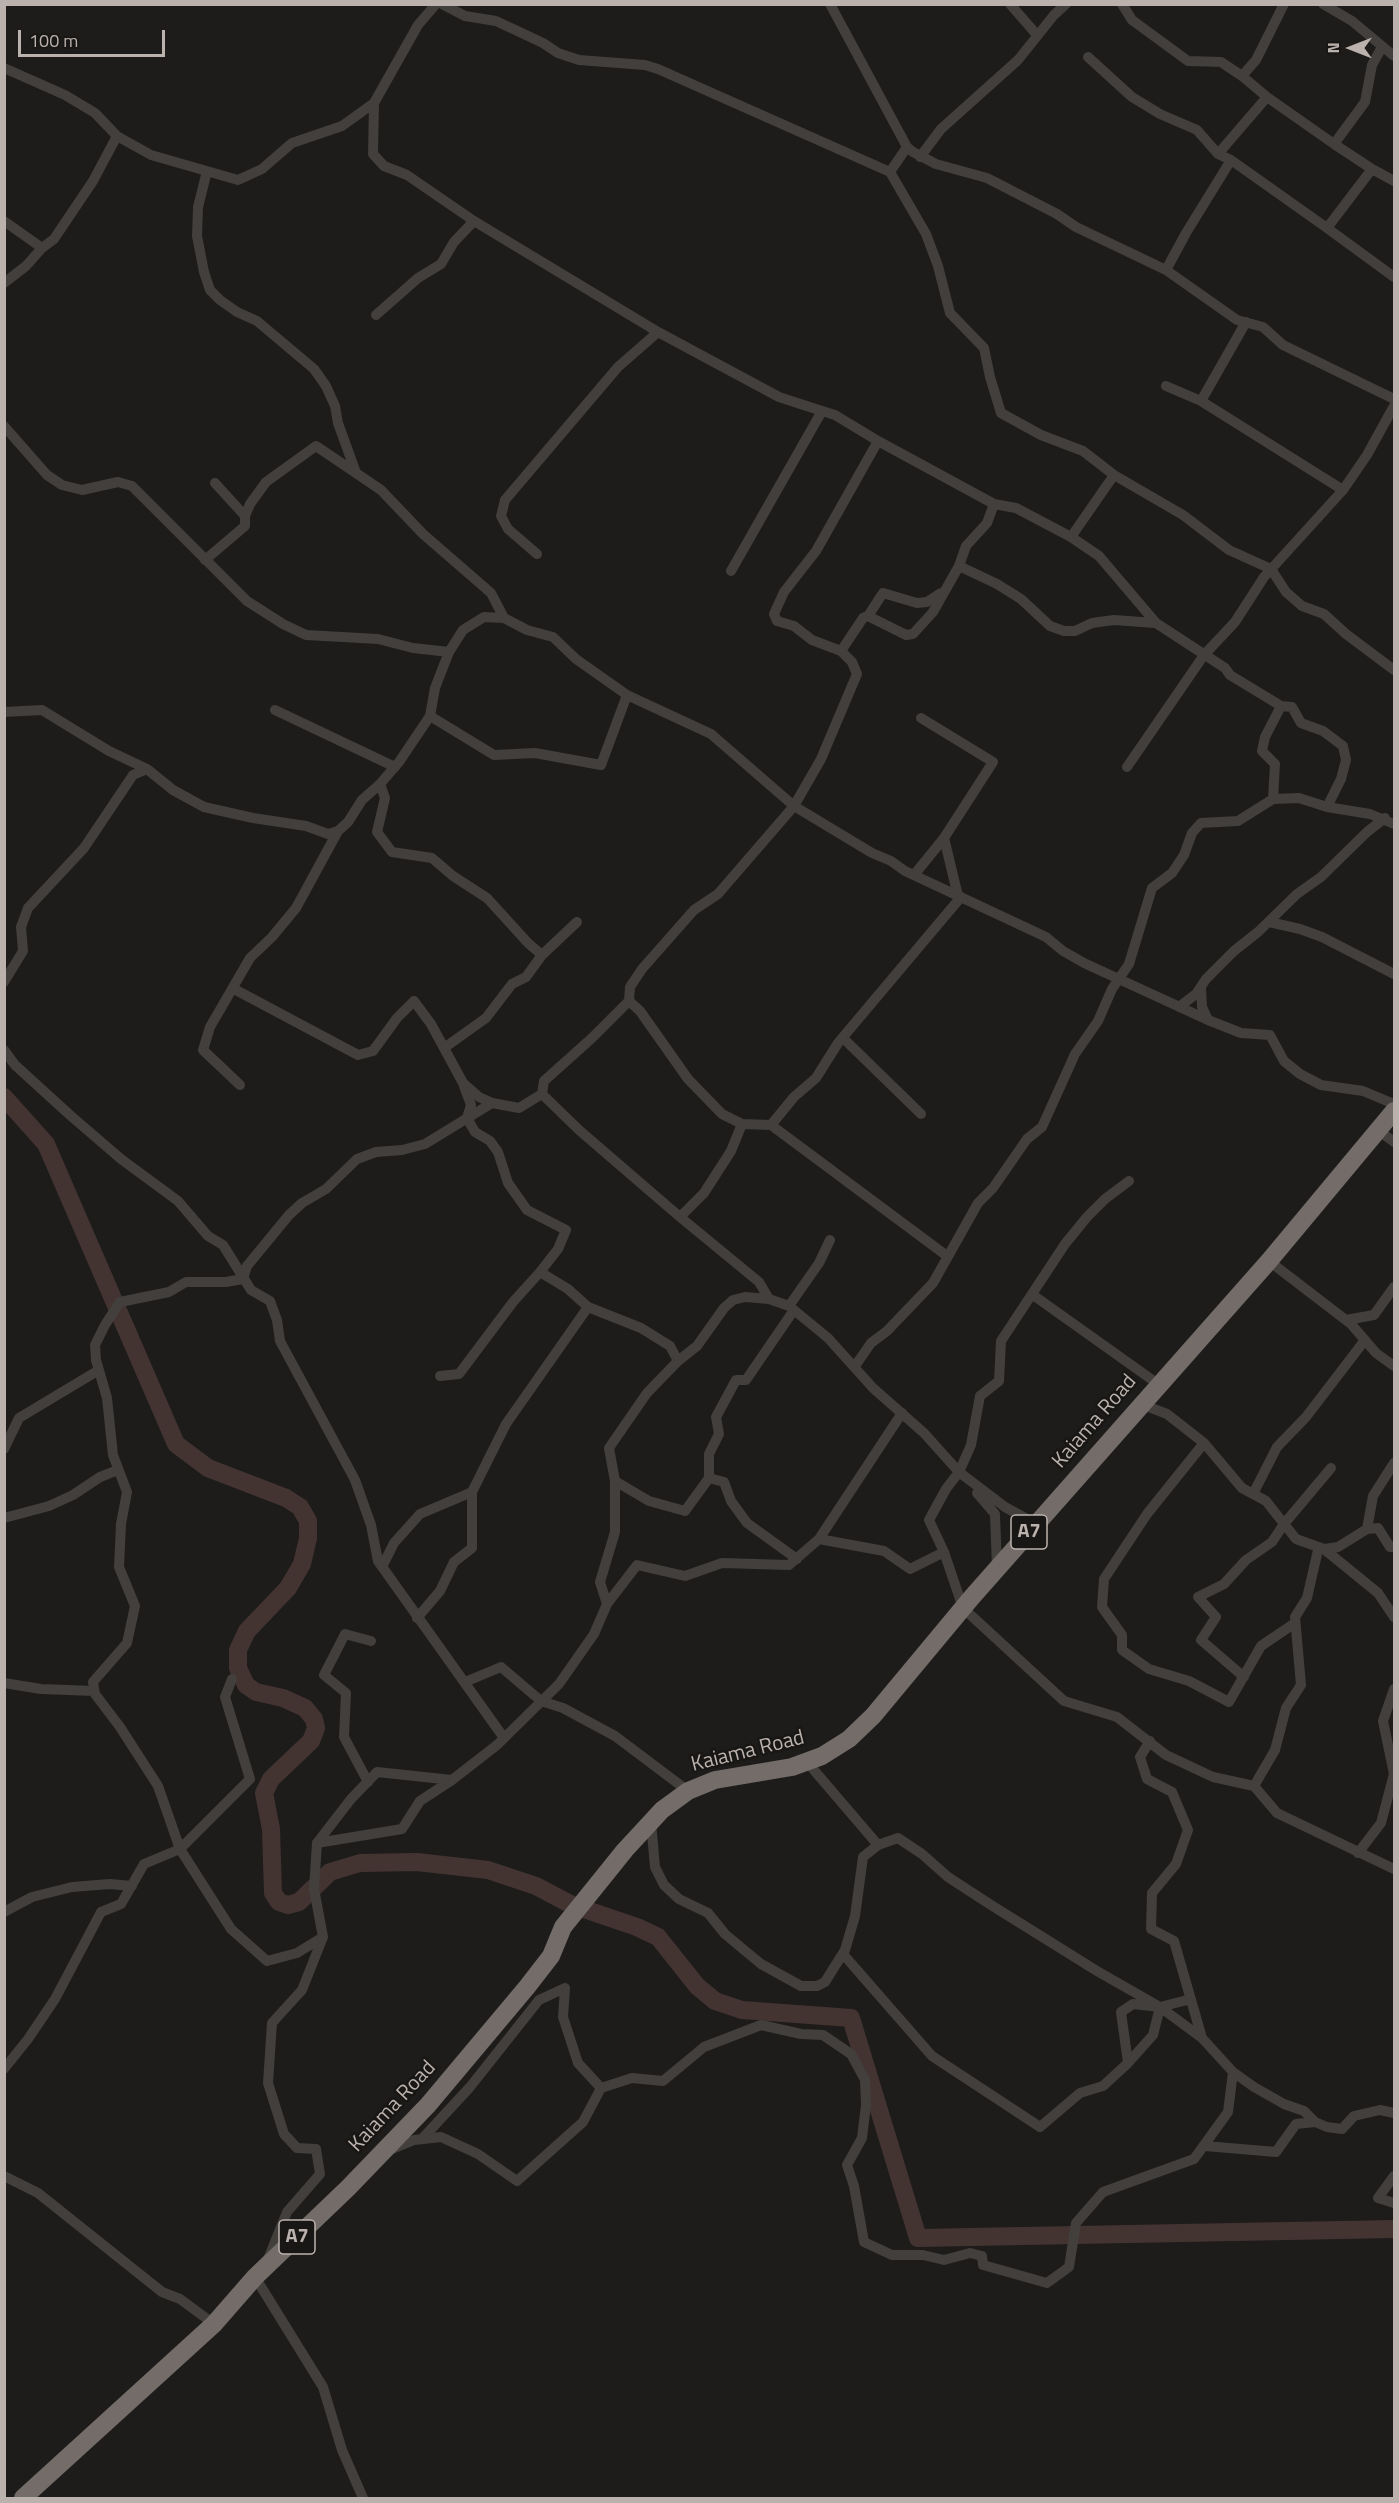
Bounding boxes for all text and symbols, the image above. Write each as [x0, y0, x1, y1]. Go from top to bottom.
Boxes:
scale bar [21, 18, 168, 56]
north arrow [1321, 18, 1381, 78]
text: 100 m [29, 27, 78, 54]
text: N [1321, 42, 1345, 54]
street label: Kaiama Road [1048, 1370, 1142, 1474]
road number: A7 [1011, 1515, 1047, 1549]
street label: Kaiama Road [689, 1726, 807, 1778]
street label: Kaiama Road [344, 2056, 442, 2158]
road number: A7 [279, 2220, 315, 2254]

